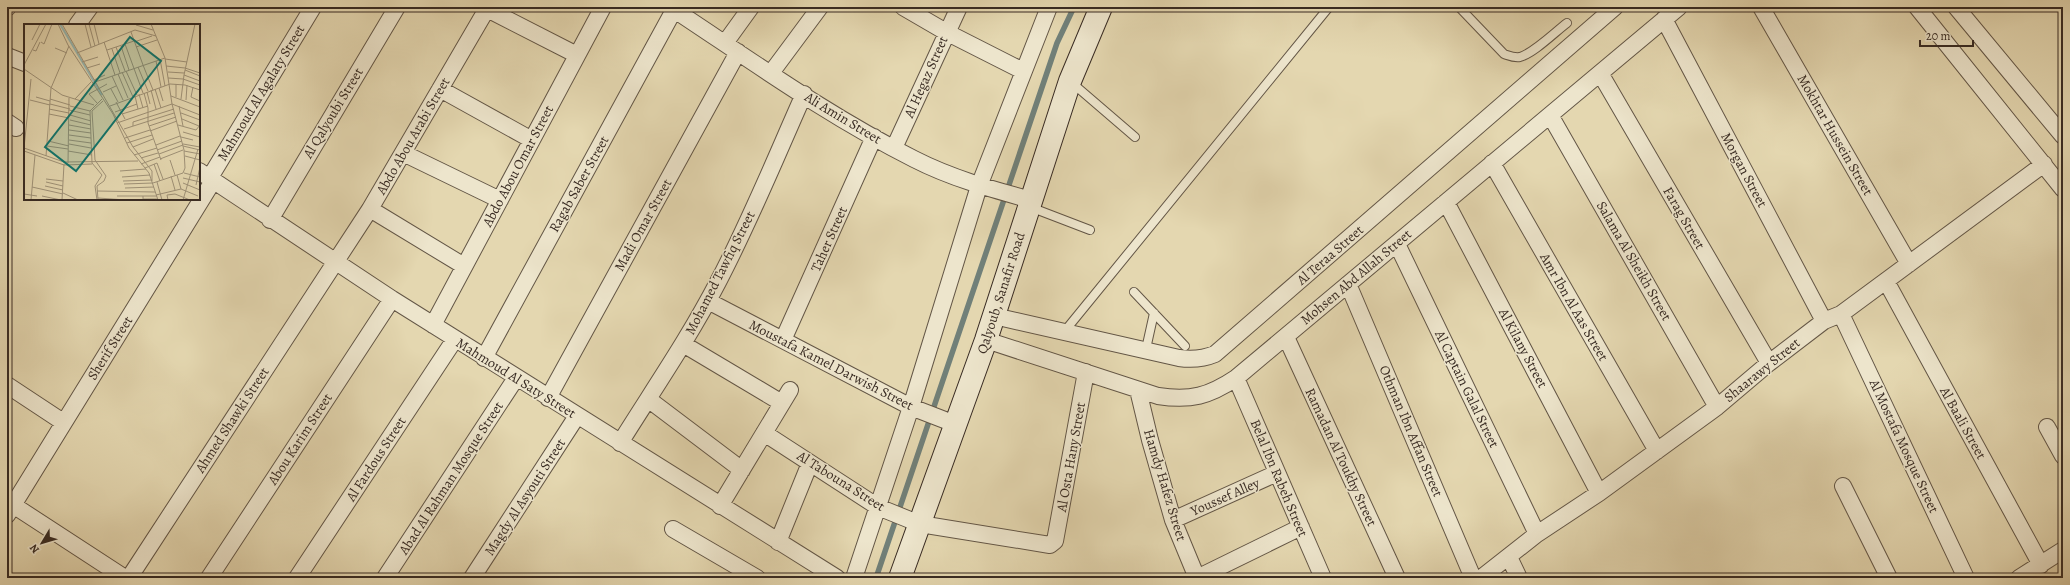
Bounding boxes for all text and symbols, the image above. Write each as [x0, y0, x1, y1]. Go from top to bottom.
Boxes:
street label: Mahmoud Al Agalaty Street [213, 21, 309, 165]
scale bar [1920, 22, 1973, 48]
inset map [24, 24, 200, 200]
text: 20 m [1926, 28, 1950, 44]
street label: Al Hegaz Street [899, 33, 953, 122]
street label: Al Qalyoubi Street [298, 64, 368, 163]
street label: Mokhtar Hussein Street [1793, 71, 1878, 199]
street label: Abdo Abou Arabi Street [371, 74, 455, 199]
street label: Ali Amin Street [800, 87, 885, 149]
street label: Abdo Abou Omar Street [477, 102, 558, 231]
street label: Morgan Street [1716, 129, 1772, 211]
street label: Ragab Saber Street [545, 132, 614, 236]
street label: Madi Omar Street [610, 175, 676, 275]
street label: Farag Street [1659, 183, 1710, 253]
street label: Salama Al Sheikh Street [1592, 198, 1676, 325]
street label: Taher Street [806, 203, 852, 275]
street label: Mohamed Tawfiq Street [681, 208, 760, 338]
street label: Al Teraa Street [1292, 220, 1368, 290]
street label: Mohsen Abd Allah Street [1296, 225, 1416, 329]
street label: Qalyoub, Sanafir Road [972, 229, 1030, 356]
street label: Amr Ibn Al Aas Street [1535, 249, 1613, 365]
street label: Al Kilany Street [1494, 304, 1552, 391]
street label: Sherif Street [83, 312, 137, 384]
street label: Moustafa Kamel Darwish Street [746, 315, 917, 415]
street label: Al Captain Galal Street [1430, 326, 1504, 451]
street label: Mahmoud Al Saty Street [452, 333, 580, 423]
street label: Shaarawy Street [1720, 333, 1804, 407]
street label: Othman Ibn Affan Street [1375, 362, 1447, 500]
street label: Ahmed Shawki Street [190, 363, 274, 477]
street label: Al Mostafa Mosque Street [1864, 375, 1944, 516]
street label: Al Baali Street [1935, 383, 1991, 463]
street label: Ramadan Al Toukhy Street [1301, 385, 1382, 530]
street label: Abou Karim Street [263, 389, 337, 489]
street label: Abad Al Rahman Mosque Street [394, 397, 508, 559]
street label: Al Osta Hany Street [1052, 400, 1090, 514]
street label: Al Fardous Street [341, 413, 411, 506]
street label: Belal Ibn Rabeh Street [1246, 416, 1313, 540]
street label: Hamdy Hafez Street [1139, 427, 1191, 544]
street label: Magdy Al Asyouti Street [480, 434, 570, 559]
street label: Al Tabouna Street [792, 446, 889, 516]
street label: Youssef Alley [1187, 473, 1263, 521]
north arrow [22, 523, 62, 563]
text: N [26, 541, 43, 557]

